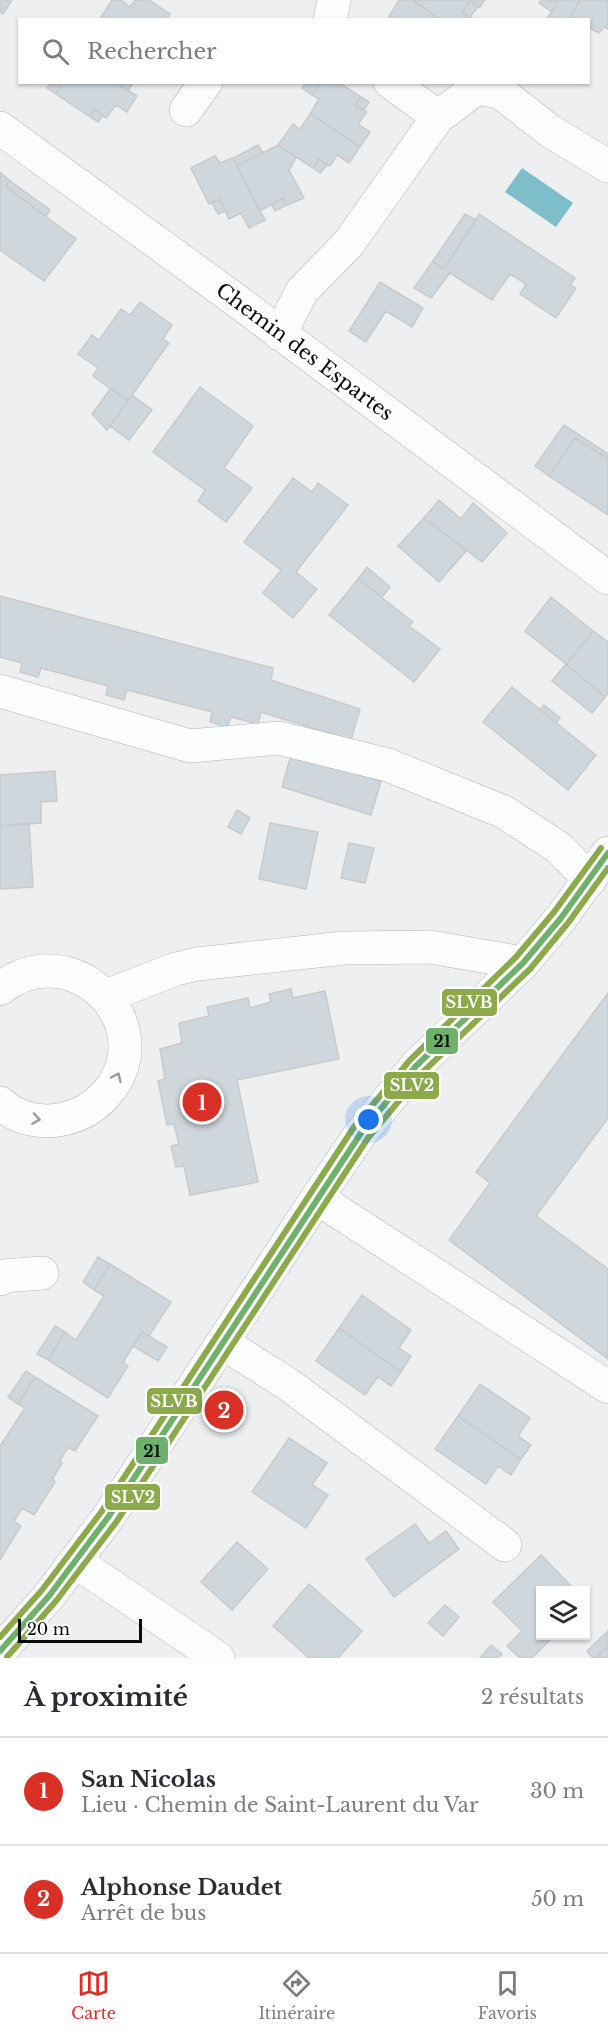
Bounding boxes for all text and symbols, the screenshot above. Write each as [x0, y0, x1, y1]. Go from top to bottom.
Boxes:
search box [18, 18, 590, 84]
icon: search [39, 35, 72, 68]
text: Rechercher [87, 38, 217, 65]
street label: Chemin des Espartes [211, 278, 398, 425]
line badge: SLVB [441, 988, 498, 1017]
text: SLVB [446, 992, 493, 1012]
line badge: 21 [425, 1027, 459, 1055]
text: 21 [433, 1031, 451, 1051]
line badge: SLV2 [383, 1071, 440, 1100]
one-way arrow [109, 1073, 121, 1084]
text: SLV2 [390, 1075, 434, 1095]
pin: 1 [182, 1080, 222, 1124]
your location [354, 1105, 383, 1134]
one-way arrow [31, 1113, 41, 1125]
line badge: SLVB [146, 1387, 203, 1415]
pin: 2 [204, 1388, 244, 1432]
text: SLVB [151, 1391, 198, 1411]
line badge: 21 [135, 1436, 169, 1465]
text: 21 [143, 1441, 161, 1461]
line badge: SLV2 [104, 1483, 161, 1511]
text: SLV2 [111, 1487, 155, 1507]
map controls [536, 1586, 590, 1640]
button: layers [536, 1586, 590, 1640]
scale bar [18, 1616, 142, 1644]
text: 20 m [27, 1619, 70, 1639]
text: À proximité [24, 1681, 188, 1713]
text: 2 résultats [481, 1685, 584, 1709]
text: San Nicolas [81, 1766, 216, 1793]
text: 1 [39, 1779, 48, 1803]
text: 30 m [530, 1779, 584, 1803]
text: Lieu · Chemin de Saint-Laurent du Var [81, 1793, 478, 1817]
text: Alphonse Daudet [81, 1874, 282, 1901]
text: 2 [37, 1887, 50, 1911]
text: 50 m [531, 1887, 584, 1911]
text: Arrêt de bus [81, 1901, 206, 1925]
tab: Carte [71, 1967, 116, 2023]
tab: Itinéraire [258, 1967, 335, 2023]
tab: Favoris [478, 1967, 537, 2023]

